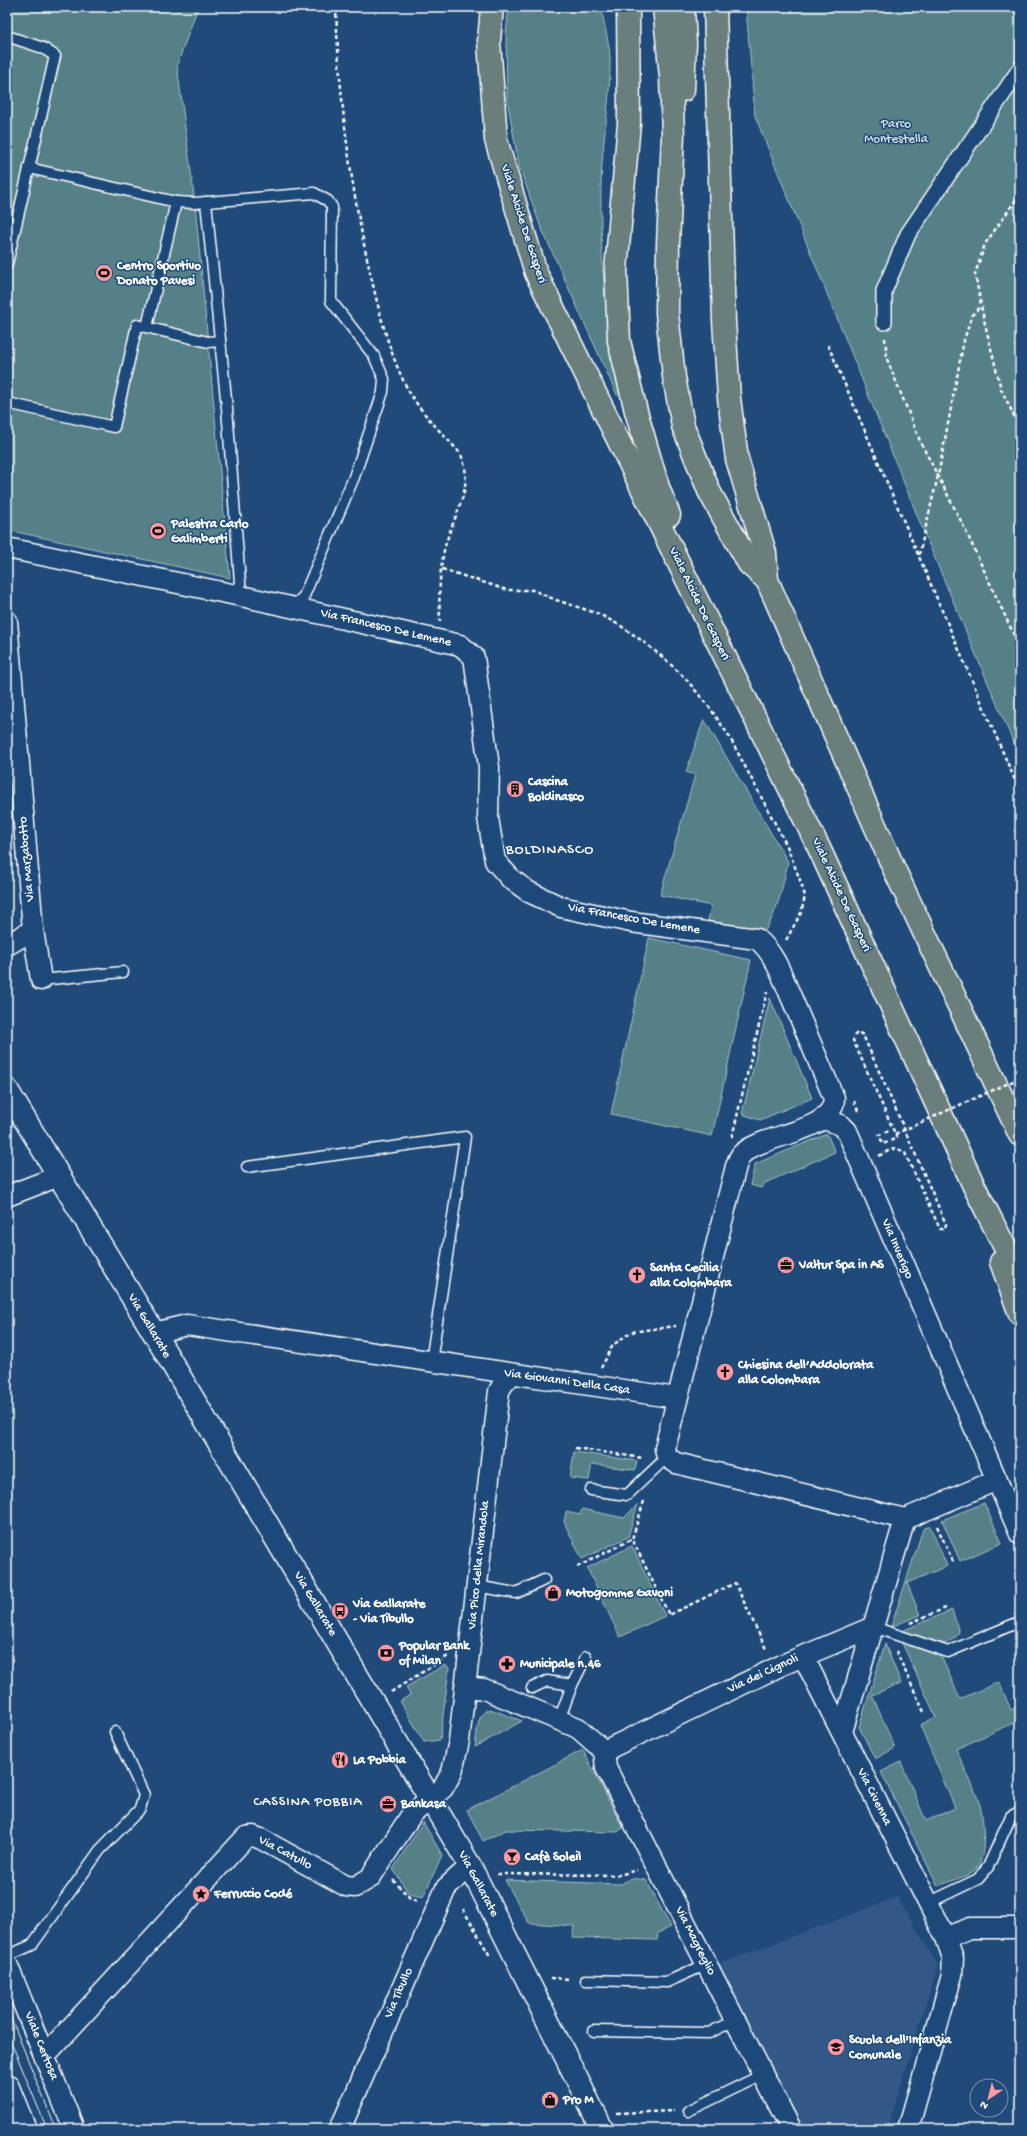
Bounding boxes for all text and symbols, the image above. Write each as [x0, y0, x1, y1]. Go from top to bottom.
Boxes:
park label: Parco Montestella [864, 117, 929, 147]
street label: Viale Alcide De Gasperi [496, 162, 549, 285]
place label: Centro Sportivo Donato Pavesi [116, 259, 201, 289]
sports icon: Centro Sportivo Donato Pavesi [94, 263, 114, 283]
place label: Palestra Carlo Galimberti [170, 517, 249, 547]
sports icon: Palestra Carlo Galimberti [148, 521, 168, 541]
street label: Viale Alcide De Gasperi [665, 544, 733, 663]
street label: Via Francesco De Lemene [318, 605, 453, 650]
place label: Cascina Boldinasco [527, 775, 584, 805]
building icon: Cascina Boldinasco [505, 779, 525, 799]
street label: Via Marzabotto [16, 816, 38, 903]
street label: Viale Alcide De Gasperi [808, 835, 874, 955]
district label: BOLDINASCO [505, 841, 594, 859]
street label: Via Francesco De Lemene [566, 900, 701, 938]
street label: Via Inverigo [877, 1216, 916, 1281]
office icon: Valtur Spa in AS [776, 1255, 796, 1275]
place label: Valtur Spa in AS [798, 1258, 885, 1274]
place label: Santa Cecilia alla Colombara [649, 1261, 733, 1291]
church icon: Santa Cecilia alla Colombara [627, 1265, 647, 1285]
street label: Via Gallarate [123, 1290, 174, 1361]
place label: Chiesina dell’Addolorata alla Colombara [737, 1358, 874, 1388]
church icon: Chiesina dell’Addolorata alla Colombara [715, 1362, 735, 1382]
street label: Via Giovanni Della Casa [502, 1366, 632, 1398]
street label: Via Pico della Mirandola [465, 1499, 493, 1631]
street label: Via Gallarate [289, 1568, 340, 1639]
shop icon: Motogomme Gavoni [543, 1583, 563, 1603]
place label: Motogomme Gavoni [566, 1586, 673, 1601]
place label: Via Gallarate - Via Tibullo [352, 1597, 427, 1627]
bus stop icon: Via Gallarate - Via Tibullo [330, 1601, 350, 1621]
place label: Popular Bank of Milan [398, 1639, 471, 1669]
bank icon: Popular Bank of Milan [376, 1643, 396, 1663]
street label: Via dei Cignoli [724, 1651, 801, 1697]
pharmacy icon: Municipale n.46 [497, 1654, 517, 1674]
place label: Municipale n.46 [520, 1657, 601, 1673]
restaurant icon: La Pobbia [330, 1750, 350, 1770]
place label: La Pobbia [353, 1753, 407, 1768]
street label: Via Civenna [853, 1765, 895, 1829]
district label: CASSINA POBBIA [254, 1794, 363, 1811]
office icon: Bankasa [378, 1794, 398, 1814]
place label: Bankasa [400, 1797, 447, 1812]
street label: Via Catullo [255, 1832, 315, 1873]
bar icon: Cafè Soleil [502, 1847, 522, 1867]
street label: Via Gallarate [454, 1848, 502, 1920]
place label: Cafè Soleil [524, 1849, 581, 1865]
place icon: Ferruccio Codé [191, 1884, 211, 1904]
place label: Ferruccio Codé [213, 1887, 294, 1902]
street label: Via Magreglio [671, 1903, 719, 1978]
street label: Via Tibullo [381, 1965, 417, 2021]
street label: Viale Certosa [20, 2009, 62, 2083]
place label: Scuola dell'Infanzia Comunale [848, 2032, 952, 2063]
school or university icon: Scuola dell'Infanzia Comunale [826, 2037, 846, 2057]
north arrow [969, 2078, 1009, 2118]
shop icon: Pro M [540, 2090, 560, 2110]
place label: Pro M [562, 2093, 595, 2108]
text: N [978, 2098, 991, 2112]

